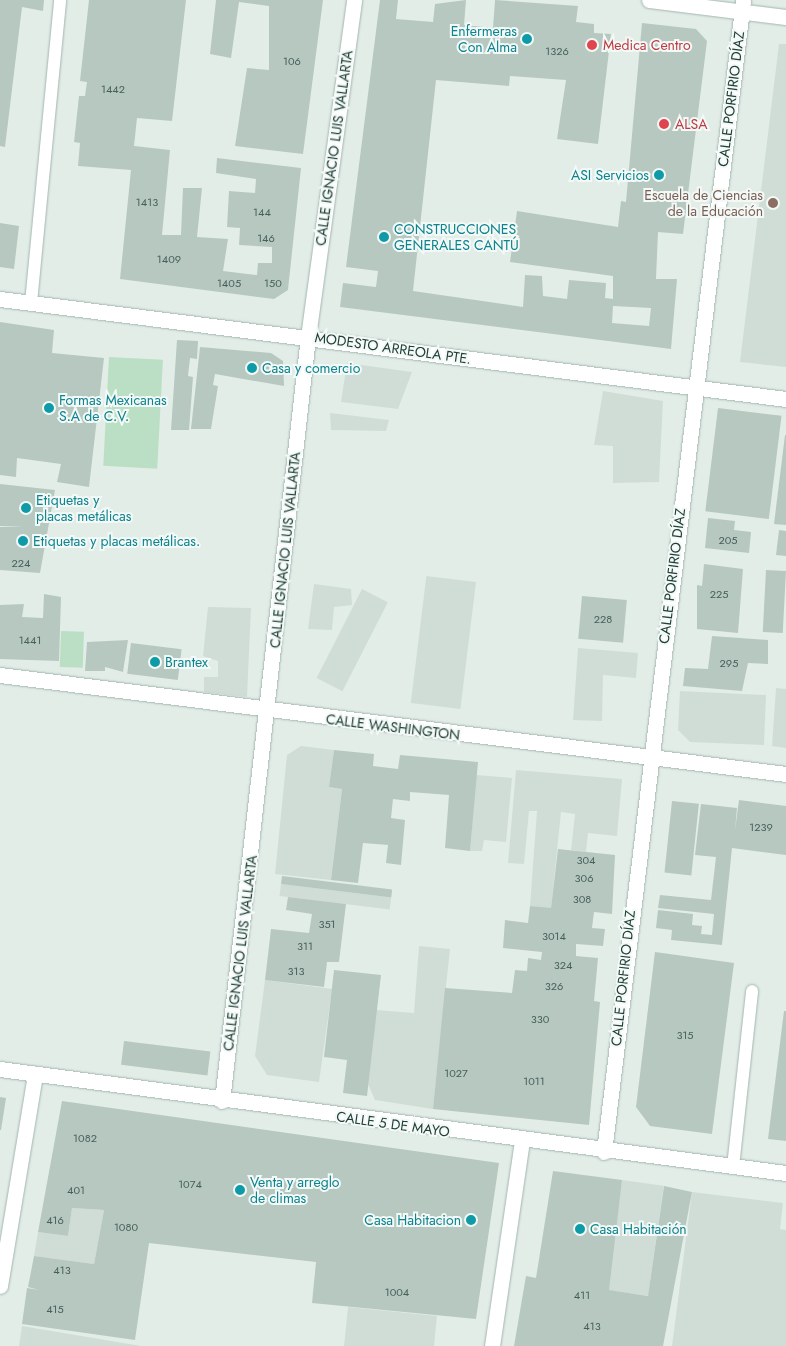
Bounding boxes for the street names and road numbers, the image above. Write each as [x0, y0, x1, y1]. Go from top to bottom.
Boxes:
street label: CALLE PORFIRIO DÍAZ [714, 30, 748, 168]
street label: CALLE IGNACIO LUIS VALLARTA [312, 49, 356, 247]
street label: MODESTO ARREOLA PTE. [314, 329, 472, 367]
street label: CALLE IGNACIO LUIS VALLARTA [266, 451, 304, 649]
street label: CALLE PORFIRIO DÍAZ [655, 507, 689, 645]
street label: CALLE WASHINGTON [325, 710, 461, 744]
street label: CALLE IGNACIO LUIS VALLARTA [220, 854, 260, 1052]
street label: CALLE PORFIRIO DÍAZ [608, 909, 638, 1047]
street label: CALLE 5 DE MAYO [335, 1108, 451, 1140]

